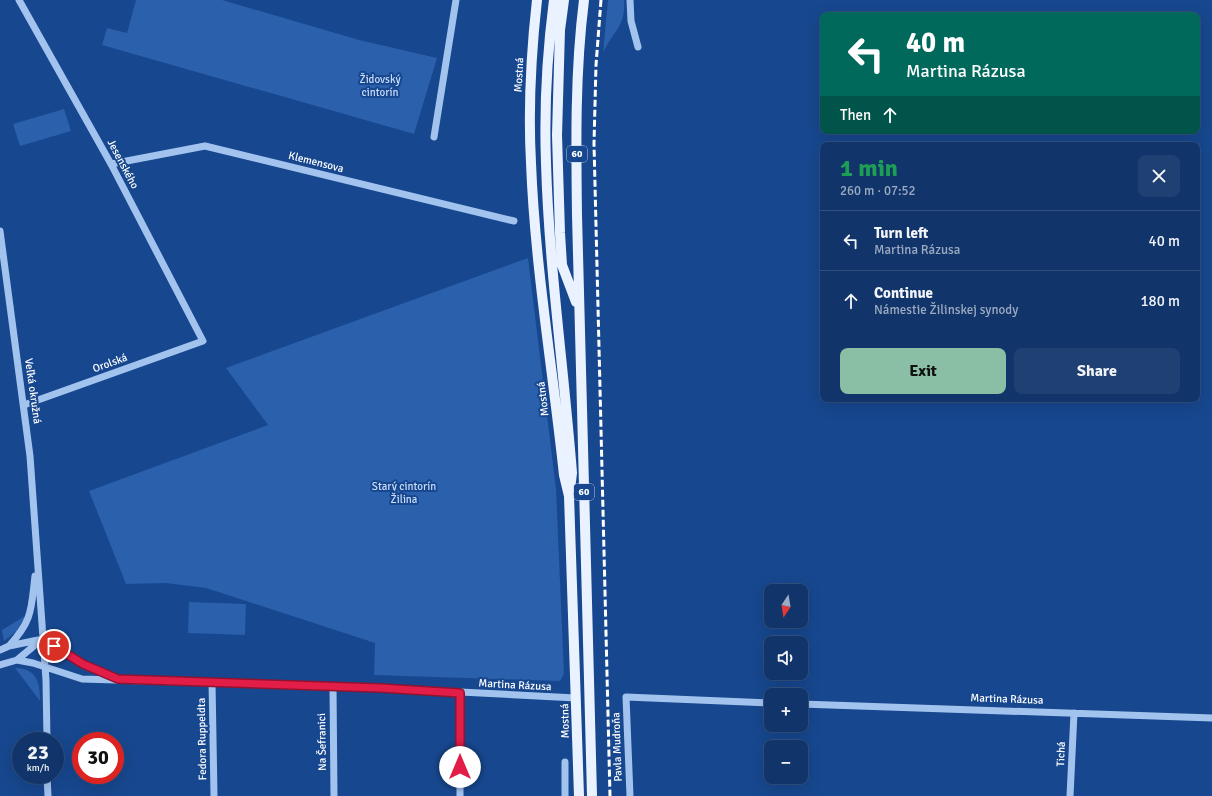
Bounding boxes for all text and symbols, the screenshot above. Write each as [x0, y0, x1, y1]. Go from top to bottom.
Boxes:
text: 40 m [906, 26, 965, 60]
icon: left [840, 28, 892, 80]
street label: Mostná [512, 57, 526, 93]
text: Martina Rázusa [906, 60, 1026, 82]
park label: Židovský cintorín [359, 72, 401, 99]
icon: ahead [879, 104, 901, 126]
text: Then [840, 106, 871, 124]
street label: Jesenského [105, 137, 142, 191]
road number: 60 [567, 146, 587, 162]
street label: Klemensova [287, 149, 345, 175]
text: 1 min [840, 153, 898, 183]
button: close [1138, 155, 1180, 197]
text: 260 m · 07:52 [840, 183, 916, 199]
text: Turn left [874, 224, 928, 242]
icon: left [840, 230, 862, 252]
text: 40 m [1149, 232, 1180, 250]
text: Martina Rázusa [874, 242, 960, 258]
text: Continue [874, 284, 933, 302]
icon: ahead [840, 290, 862, 312]
text: 180 m [1140, 292, 1180, 310]
text: Námestie Žilinskej synody [874, 302, 1018, 318]
button: Exit [840, 348, 1006, 394]
button: Share [1014, 348, 1180, 394]
street label: Orolská [91, 351, 130, 375]
street label: Veľká okružná [22, 357, 44, 425]
street label: Mostná [534, 380, 552, 417]
park label: Starý cintorín Žilina [372, 480, 436, 506]
road number: 60 [574, 484, 594, 500]
north arrow [764, 584, 808, 628]
map controls [764, 584, 808, 784]
pin [37, 629, 71, 663]
icon: arrive [43, 635, 65, 657]
button: sound [764, 636, 808, 680]
street label: Martina Rázusa [478, 677, 552, 693]
button: + [764, 688, 808, 732]
street label: Martina Rázusa [970, 691, 1044, 707]
street label: Fedora Ruppeldta [195, 697, 209, 780]
street label: Mostná [558, 703, 572, 739]
street label: Pavla Mudroňa [609, 712, 625, 782]
street label: Na Šefranici [314, 713, 329, 771]
speed limit sign: 30 [72, 732, 124, 784]
text: 23 [27, 740, 49, 765]
button: − [764, 740, 808, 784]
street label: Tichá [1054, 741, 1068, 767]
position arrow [439, 746, 481, 788]
text: km/h [27, 762, 49, 774]

